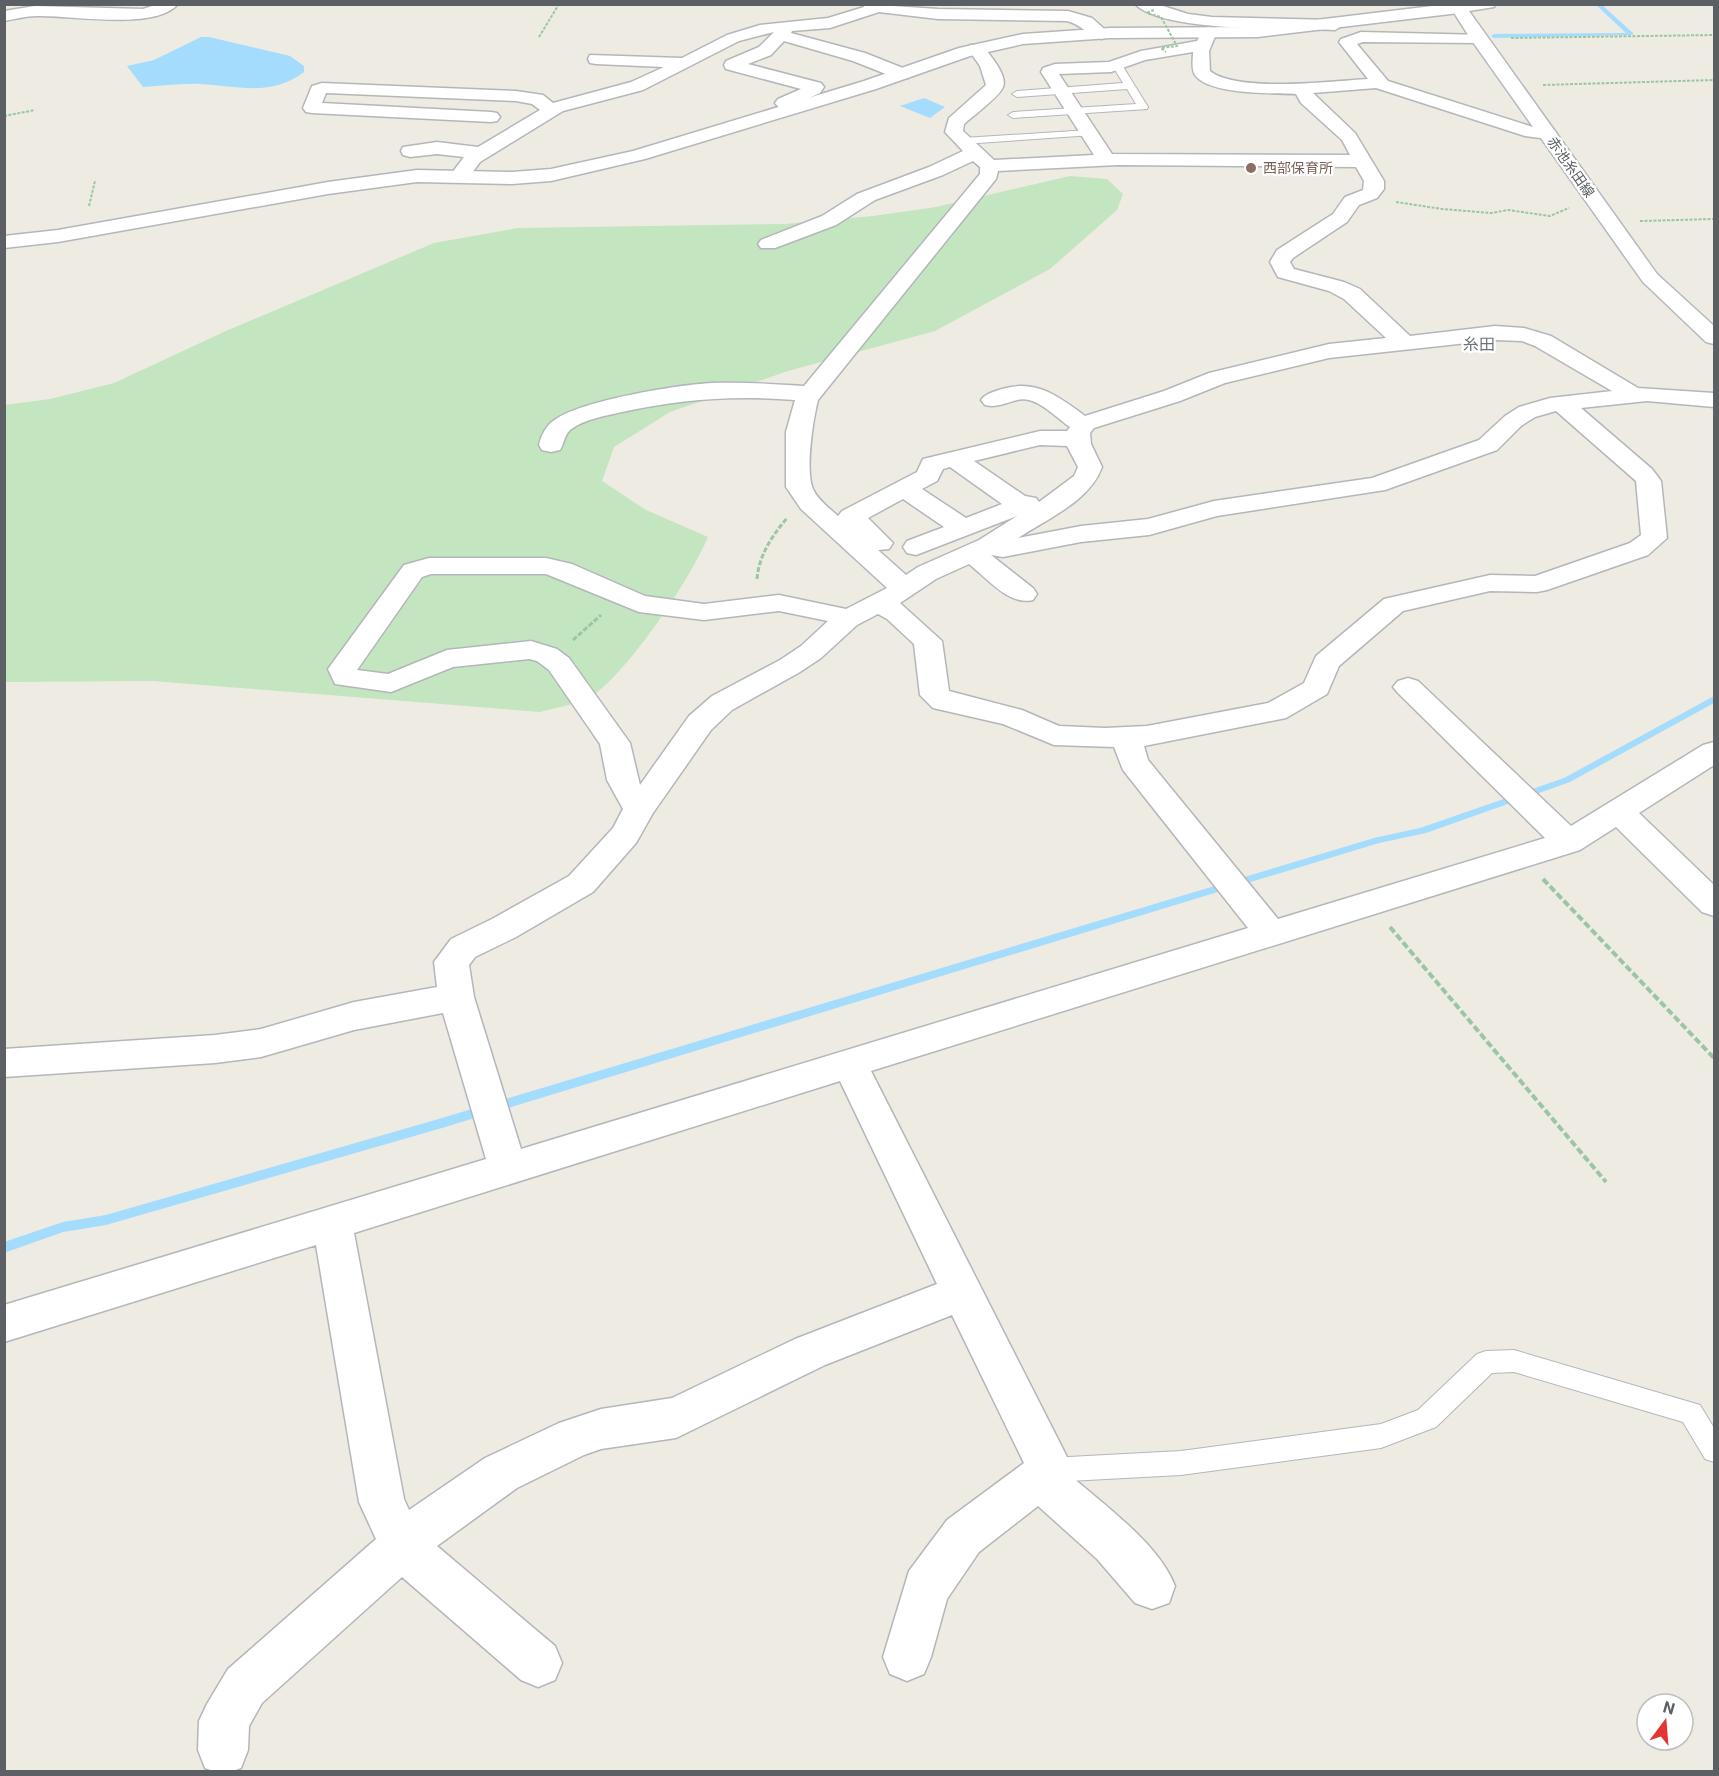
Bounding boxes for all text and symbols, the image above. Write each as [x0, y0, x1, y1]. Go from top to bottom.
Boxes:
street label: 赤池糸田線 [1544, 134, 1598, 200]
place label: 西部保育所 [1263, 160, 1333, 176]
marker: 西部保育所 [1244, 161, 1258, 175]
district label: 糸田 [1463, 335, 1495, 354]
north arrow [1635, 1692, 1695, 1752]
text: N [1661, 1697, 1677, 1719]

